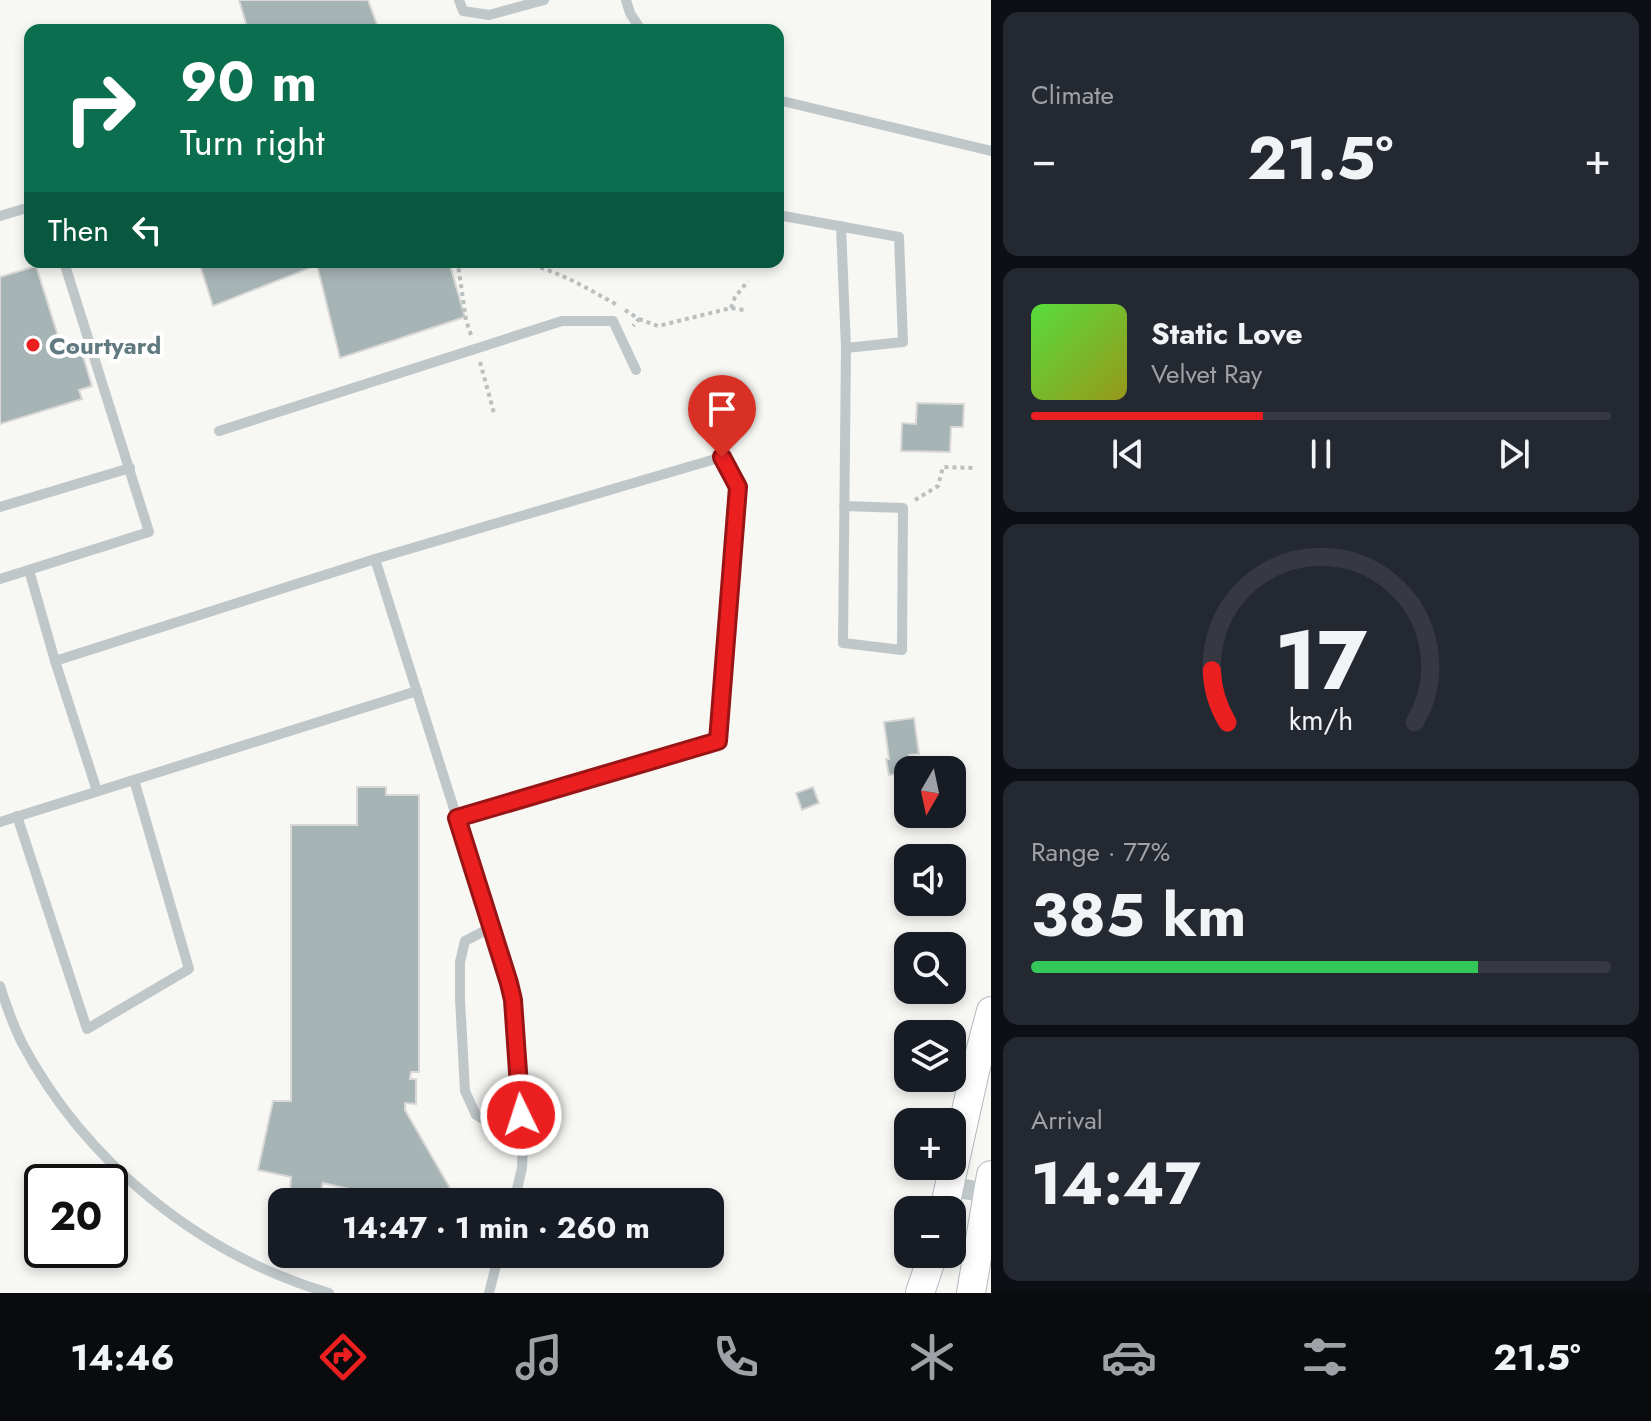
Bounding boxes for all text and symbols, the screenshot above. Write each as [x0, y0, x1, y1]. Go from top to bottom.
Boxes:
text: 90 m [180, 41, 317, 122]
icon: right [48, 56, 152, 160]
text: Climate [1031, 76, 1114, 114]
text: 21.5° [1248, 115, 1393, 202]
text: Turn right [180, 116, 325, 168]
text: − [1031, 127, 1057, 191]
text: + [1584, 127, 1611, 191]
icon: left [125, 208, 169, 252]
text: Then [48, 209, 109, 252]
text: Static Love [1151, 312, 1303, 355]
place label: Courtyard [49, 328, 161, 363]
marker: Courtyard [24, 336, 42, 354]
text: Velvet Ray [1151, 355, 1262, 393]
pin [688, 375, 756, 457]
icon: arrive [700, 387, 744, 431]
icon: previous [1106, 432, 1150, 476]
icon: pause [1299, 432, 1343, 476]
icon: next [1492, 432, 1536, 476]
text: 17 [1275, 599, 1367, 719]
text: km/h [1289, 699, 1353, 741]
north arrow [894, 756, 966, 828]
map controls [894, 756, 966, 1268]
text: Range · 77% [1031, 833, 1170, 871]
button: sound [894, 844, 966, 916]
text: 385 km [1031, 872, 1246, 959]
button: search [894, 932, 966, 1004]
button: layers [894, 1020, 966, 1092]
position arrow [479, 1073, 563, 1157]
text: Arrival [1031, 1101, 1103, 1139]
button: + [894, 1108, 966, 1180]
text: 14:47 [1031, 1140, 1201, 1227]
speed limit sign: 20 [24, 1164, 128, 1268]
button: − [894, 1196, 966, 1268]
text: 14:47 · 1 min · 260 m [342, 1206, 650, 1249]
icon: directions [315, 1329, 371, 1385]
icon: music [511, 1329, 567, 1385]
icon: phone [708, 1329, 764, 1385]
icon: climate [904, 1329, 960, 1385]
icon: car [1101, 1329, 1157, 1385]
icon: filters [1297, 1329, 1353, 1385]
text: 14:46 [70, 1331, 174, 1383]
text: 21.5° [1493, 1331, 1581, 1383]

